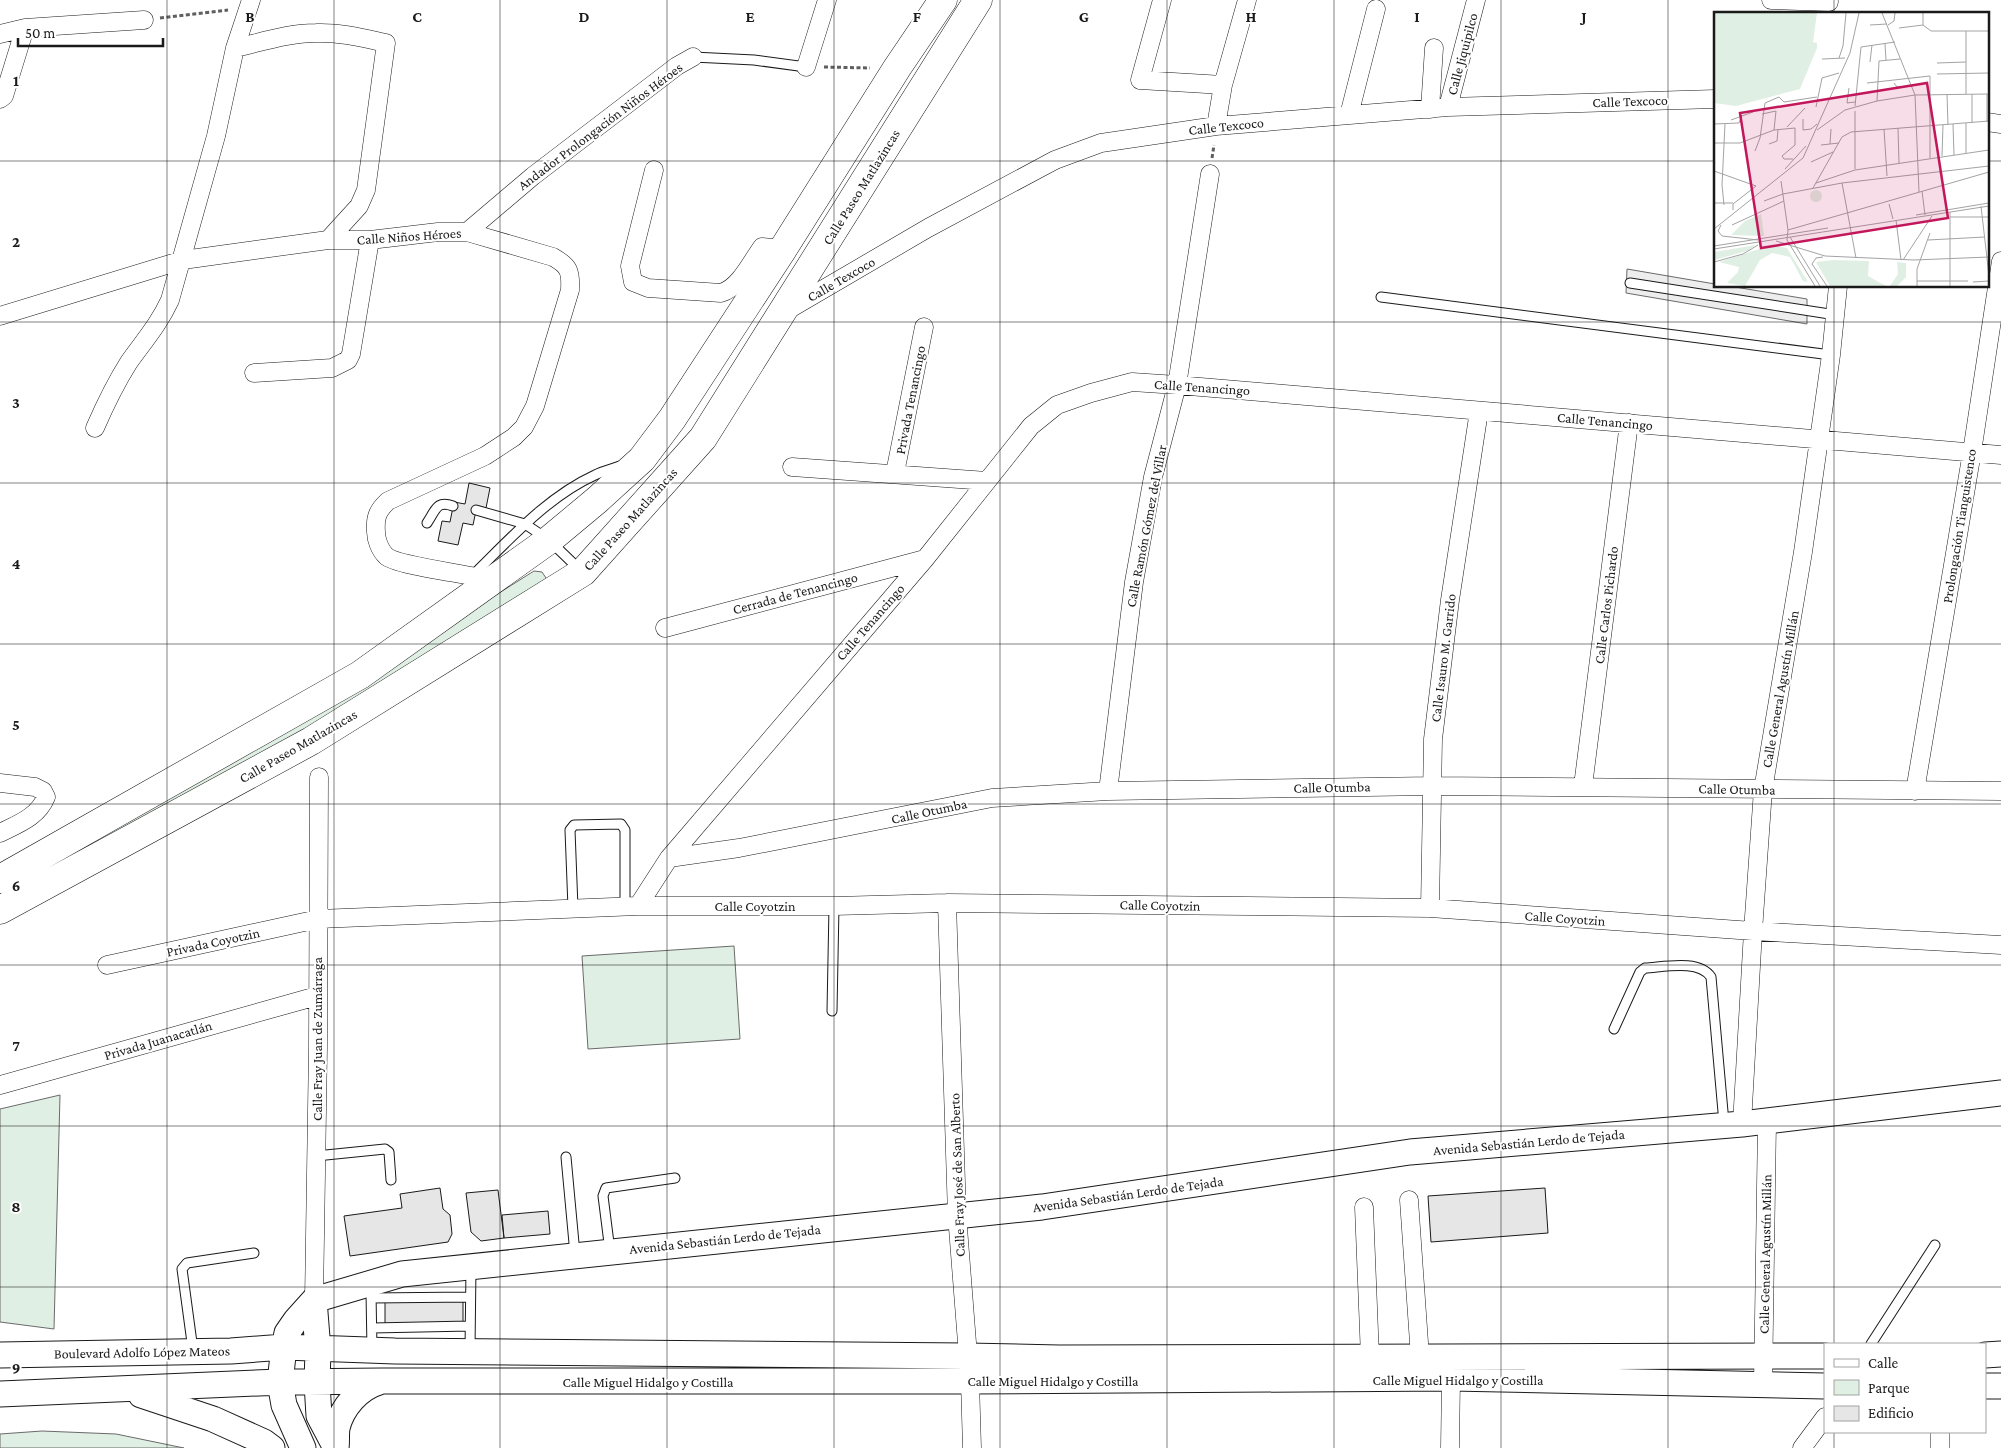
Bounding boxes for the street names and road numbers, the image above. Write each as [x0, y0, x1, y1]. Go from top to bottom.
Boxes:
street label: Calle Jiquipilco [1443, 11, 1481, 97]
street label: Andador Prolongación Niños Héroes [515, 59, 685, 193]
street label: Calle Texcoco [1592, 92, 1668, 110]
street label: Calle Texcoco [1188, 114, 1264, 138]
street label: Calle Paseo Matlazincas [819, 126, 903, 248]
street label: Calle Niños Héroes [356, 224, 462, 248]
street label: Calle Texcoco [804, 253, 878, 305]
street label: Privada Tenancingo [892, 344, 928, 456]
street label: Calle Tenancingo [1153, 376, 1251, 398]
street label: Calle Tenancingo [1556, 409, 1654, 433]
street label: Calle Ramón Gómez del Villar [1122, 443, 1170, 609]
street label: Prolongación Tianguistenco [1939, 448, 1979, 604]
street label: Calle Paseo Matlazincas [580, 464, 680, 574]
street label: Calle Carlos Pichardo [1591, 545, 1621, 665]
street label: Cerrada de Tenancingo [731, 569, 859, 617]
street label: Calle Tenancingo [832, 580, 908, 664]
street label: Calle Isauro M. Garrido [1427, 593, 1459, 723]
street label: Calle General Agustín Millán [1758, 609, 1802, 769]
street label: Calle Paseo Matlazincas [236, 706, 360, 786]
street label: Calle Otumba [1293, 778, 1371, 796]
street label: Calle Otumba [1698, 780, 1776, 798]
street label: Calle Otumba [890, 795, 969, 827]
street label: Calle Coyotzin [1119, 896, 1201, 914]
street label: Calle Coyotzin [715, 898, 796, 914]
street label: Calle Coyotzin [1524, 907, 1606, 929]
street label: Privada Coyotzin [165, 924, 262, 960]
street label: Calle Fray Juan de Zumárraga [309, 957, 325, 1121]
street label: Privada Juanacatlán [102, 1017, 214, 1063]
street label: Calle Fray José de San Alberto [946, 1093, 968, 1257]
street label: Avenida Sebastián Lerdo de Tejada [1432, 1126, 1626, 1159]
street label: Avenida Sebastián Lerdo de Tejada [1032, 1173, 1225, 1216]
street label: Calle General Agustín Millán [1756, 1174, 1774, 1334]
street label: Avenida Sebastián Lerdo de Tejada [628, 1221, 822, 1258]
street label: Boulevard Adolfo López Mateos [54, 1342, 230, 1362]
street label: Calle Miguel Hidalgo y Costilla [1372, 1372, 1544, 1388]
street label: Calle Miguel Hidalgo y Costilla [967, 1373, 1139, 1389]
street label: Calle Miguel Hidalgo y Costilla [562, 1374, 734, 1390]

